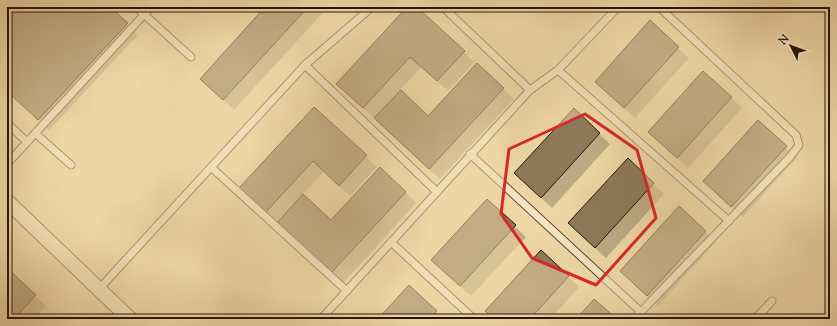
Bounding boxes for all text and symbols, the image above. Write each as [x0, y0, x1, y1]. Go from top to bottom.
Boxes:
north arrow [771, 26, 811, 66]
text: N [775, 31, 793, 49]

